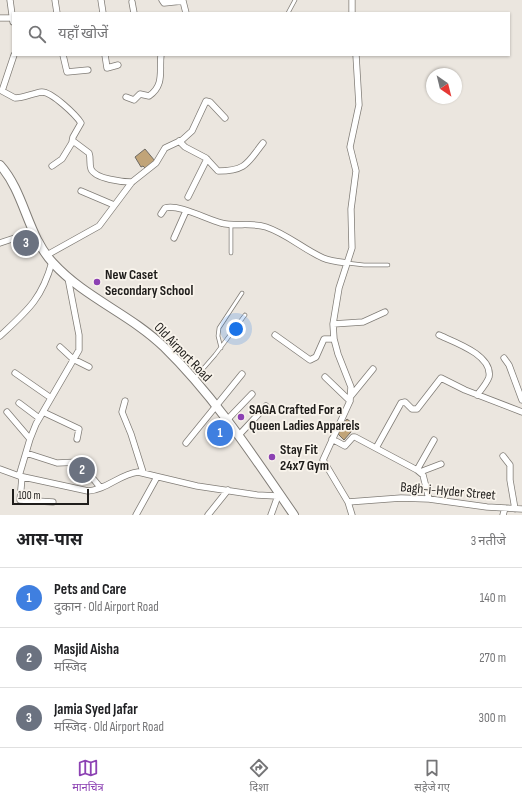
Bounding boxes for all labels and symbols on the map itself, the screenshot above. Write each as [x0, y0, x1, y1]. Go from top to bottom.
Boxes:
north arrow [426, 68, 462, 104]
pin: 3 [13, 228, 39, 258]
place label: New Caset Secondary School [105, 266, 193, 299]
marker: New Caset Secondary School [92, 277, 102, 287]
street label: Old Airport Road [151, 319, 216, 385]
your location [226, 319, 246, 339]
place label: SAGA Crafted For a Queen Ladies Apparels [249, 401, 360, 434]
marker: SAGA Crafted For a Queen Ladies Apparels [236, 412, 246, 422]
pin: 1 [207, 418, 233, 448]
place label: Stay Fit 24x7 Gym [280, 441, 329, 474]
marker: Stay Fit 24x7 Gym [267, 452, 277, 462]
pin: 2 [69, 455, 95, 485]
street label: Bagh-i-Hyder Street [400, 478, 496, 504]
scale bar [12, 487, 89, 506]

